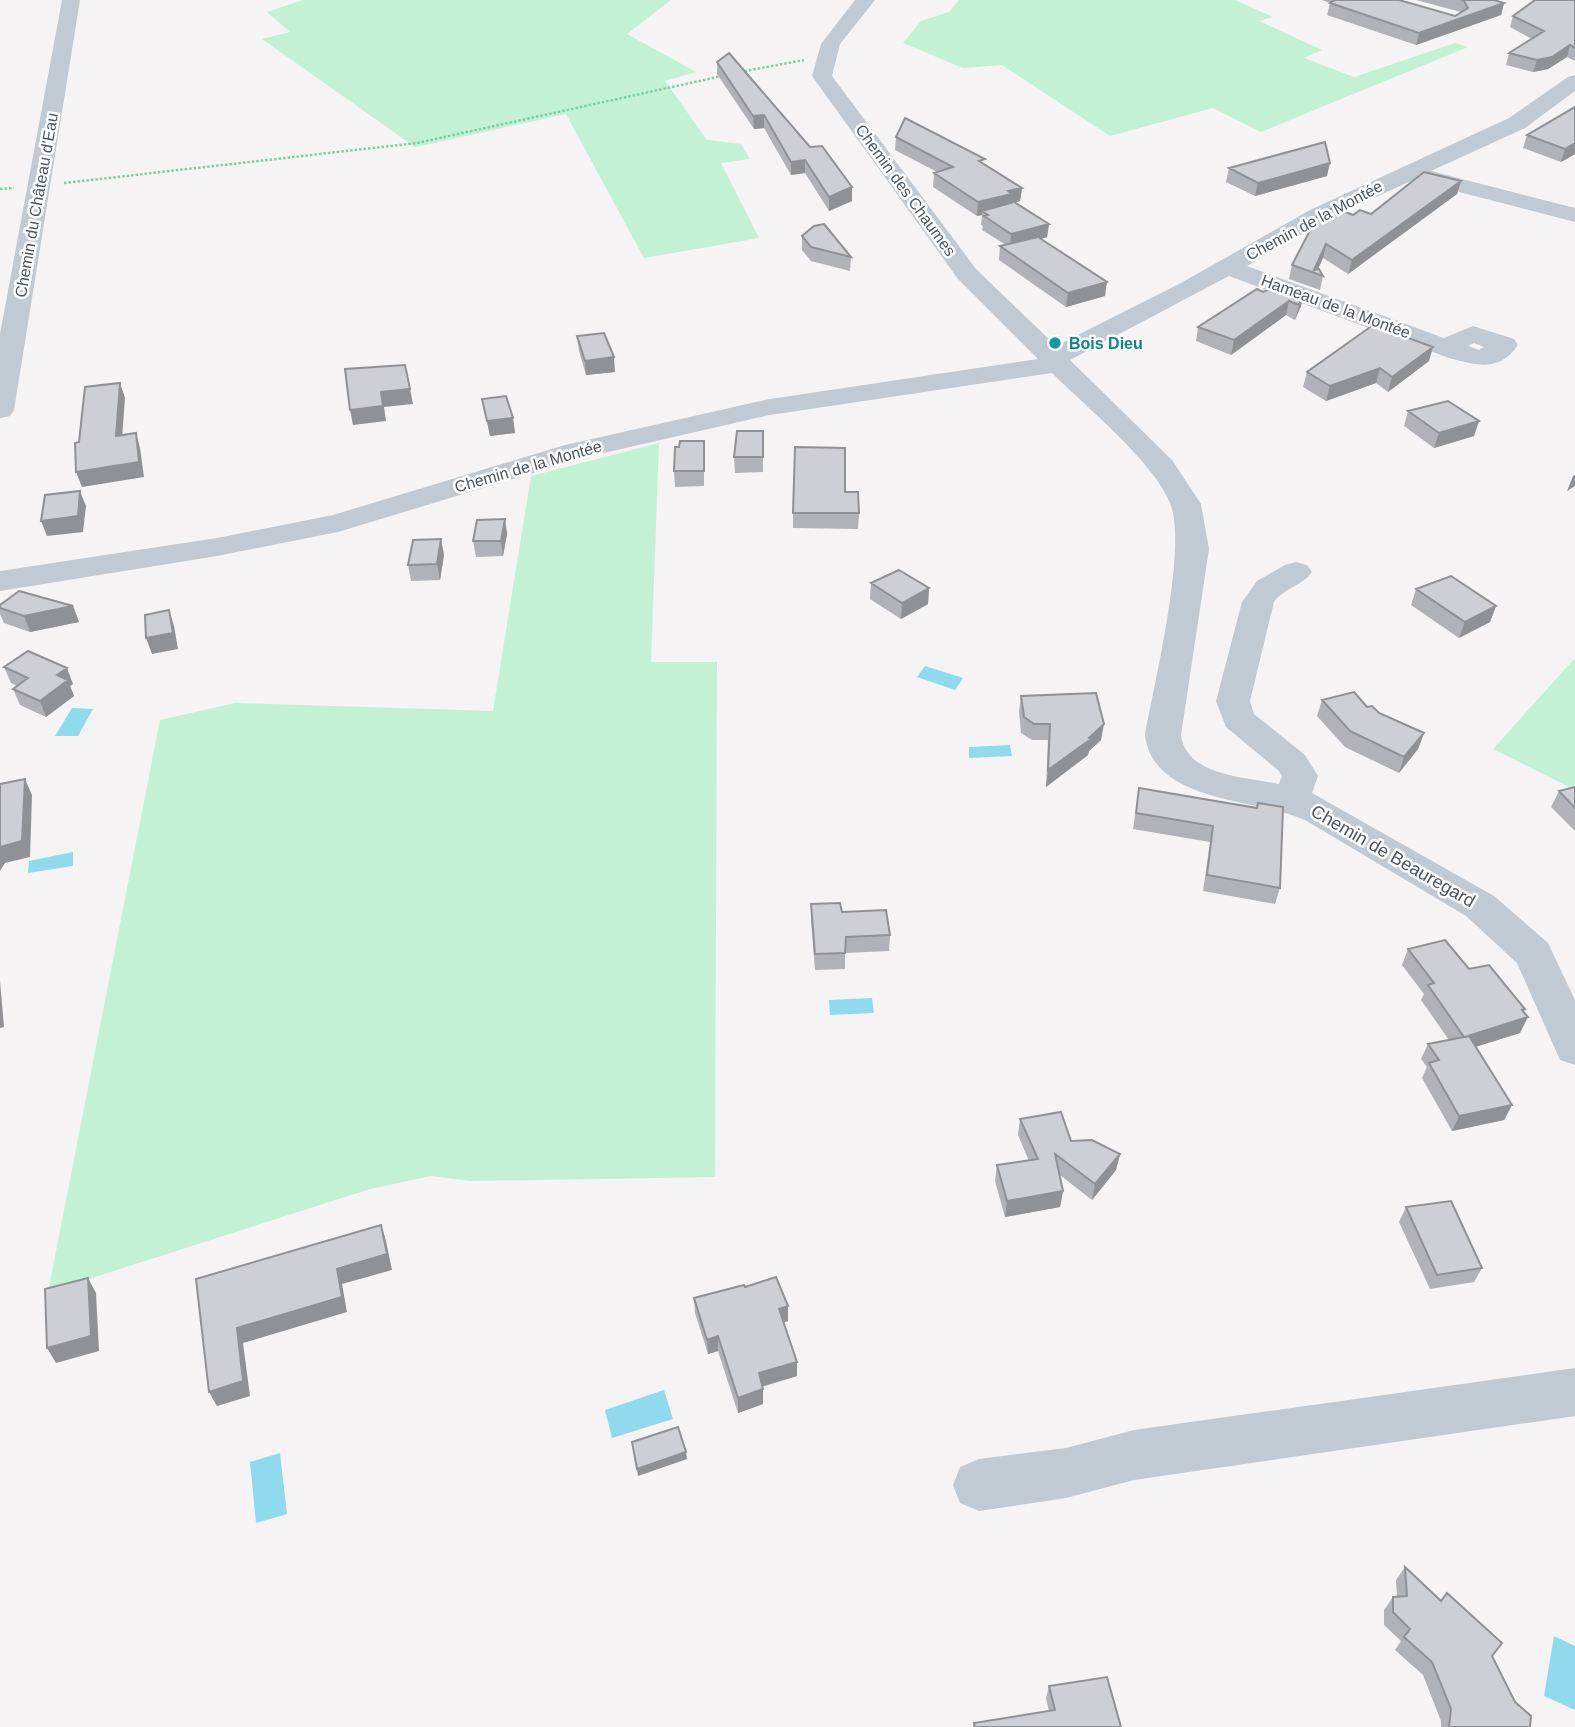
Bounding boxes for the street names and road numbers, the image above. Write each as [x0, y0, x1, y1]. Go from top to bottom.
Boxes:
street label: Chemin du Château d'Eau [12, 111, 61, 299]
street label: Chemin des Chaumes [852, 121, 959, 259]
street label: Chemin de la Montée [1243, 177, 1385, 264]
street label: Hameau de la Montée [1259, 272, 1413, 341]
street label: Chemin de la Montée [453, 437, 604, 496]
street label: Chemin de Beauregard [1307, 801, 1479, 911]

